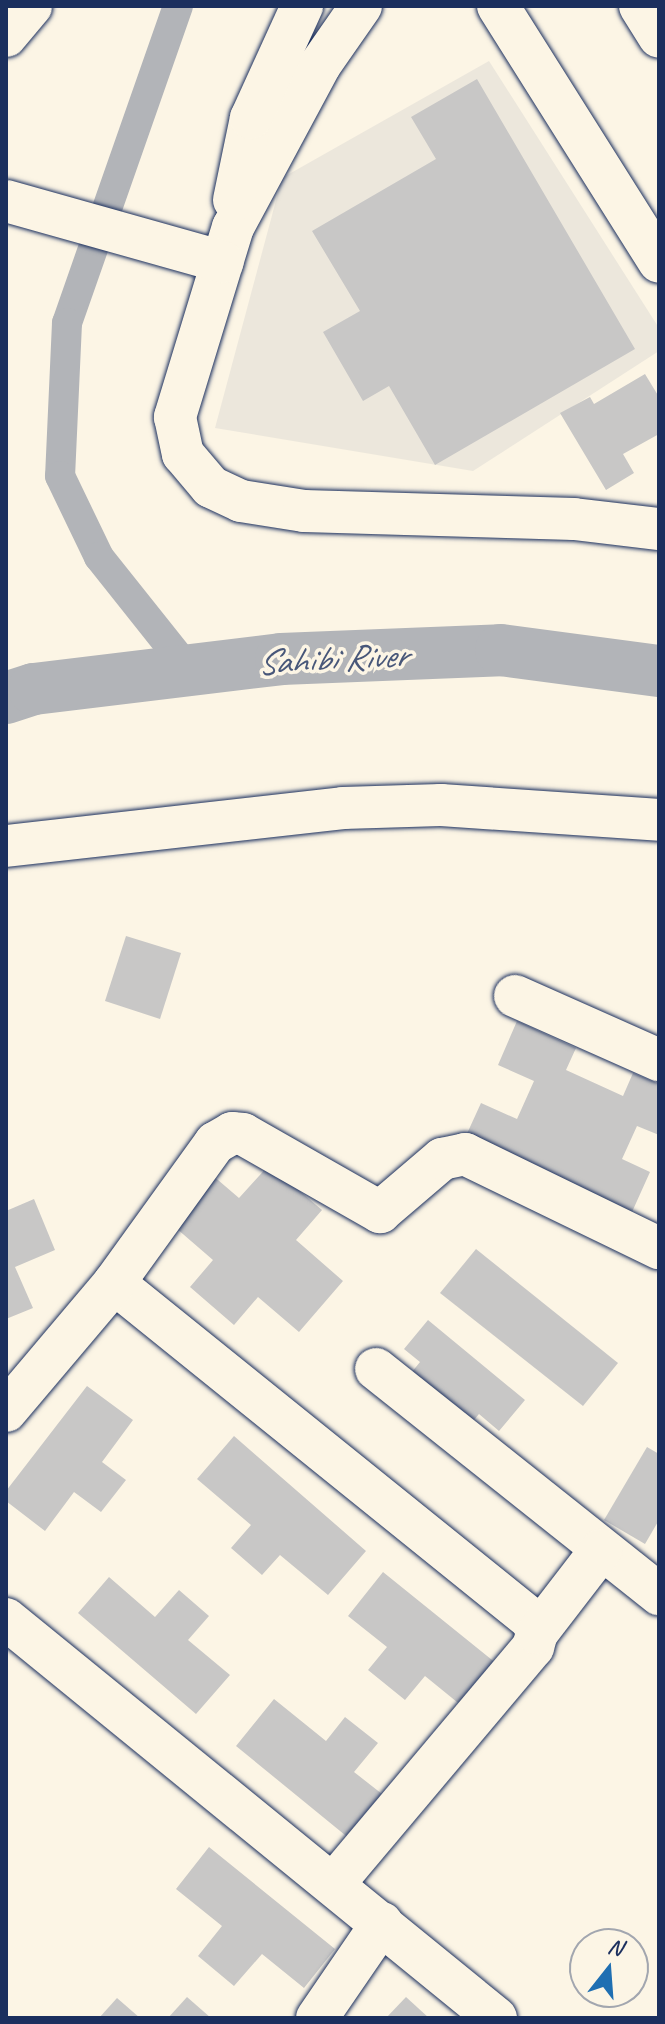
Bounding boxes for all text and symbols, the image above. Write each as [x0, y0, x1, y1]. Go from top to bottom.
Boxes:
water label: Sahibi River [256, 633, 408, 685]
north arrow [569, 1928, 649, 2008]
text: N [605, 1932, 626, 1962]

